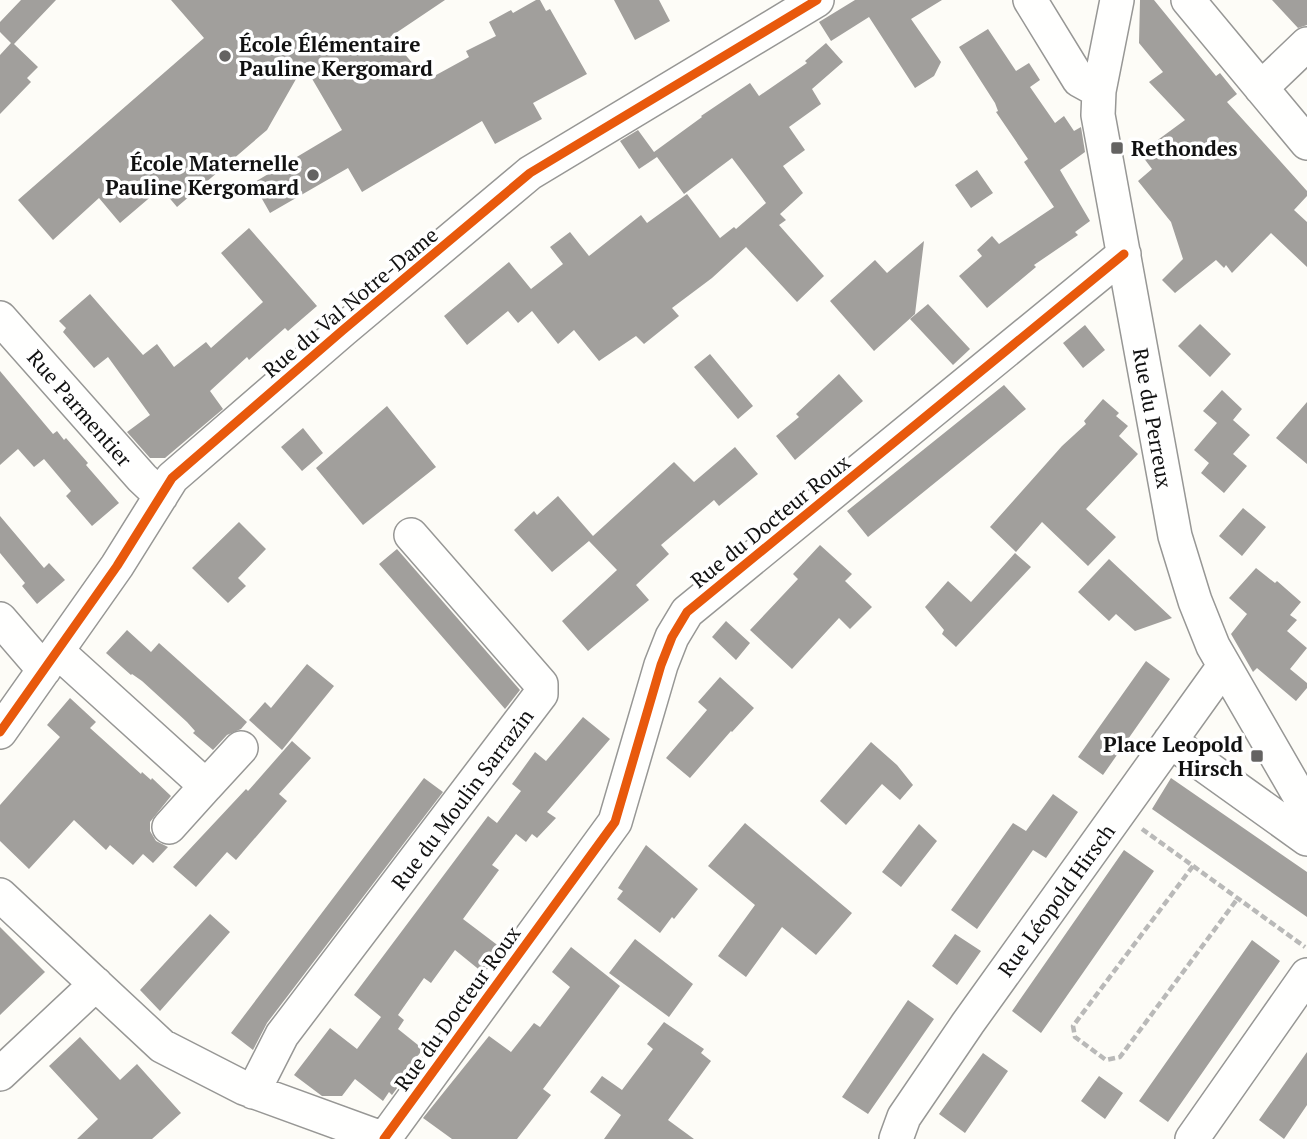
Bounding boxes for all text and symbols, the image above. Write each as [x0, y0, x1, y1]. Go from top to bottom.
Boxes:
place label: École Élémentaire Pauline Kergomard [239, 30, 433, 82]
marker: École Élémentaire Pauline Kergomard [217, 48, 233, 64]
place label: Rethondes [1131, 134, 1238, 162]
marker: Rethondes [1109, 140, 1125, 156]
place label: École Maternelle Pauline Kergomard [105, 149, 299, 201]
marker: École Maternelle Pauline Kergomard [305, 167, 321, 183]
street label: Rue du Val Notre-Dame [257, 220, 443, 384]
street label: Rue Parmentier [21, 344, 139, 472]
street label: Rue du Perreux [1127, 346, 1179, 490]
street label: Rue du Docteur Roux [685, 448, 856, 594]
street label: Rue du Moulin Sarrazin [385, 702, 540, 895]
place label: Place Leopold Hirsch [1103, 730, 1244, 782]
marker: Place Leopold Hirsch [1249, 748, 1265, 764]
street label: Rue Léopold Hirsch [991, 818, 1121, 982]
street label: Rue du Docteur Roux [388, 920, 526, 1096]

